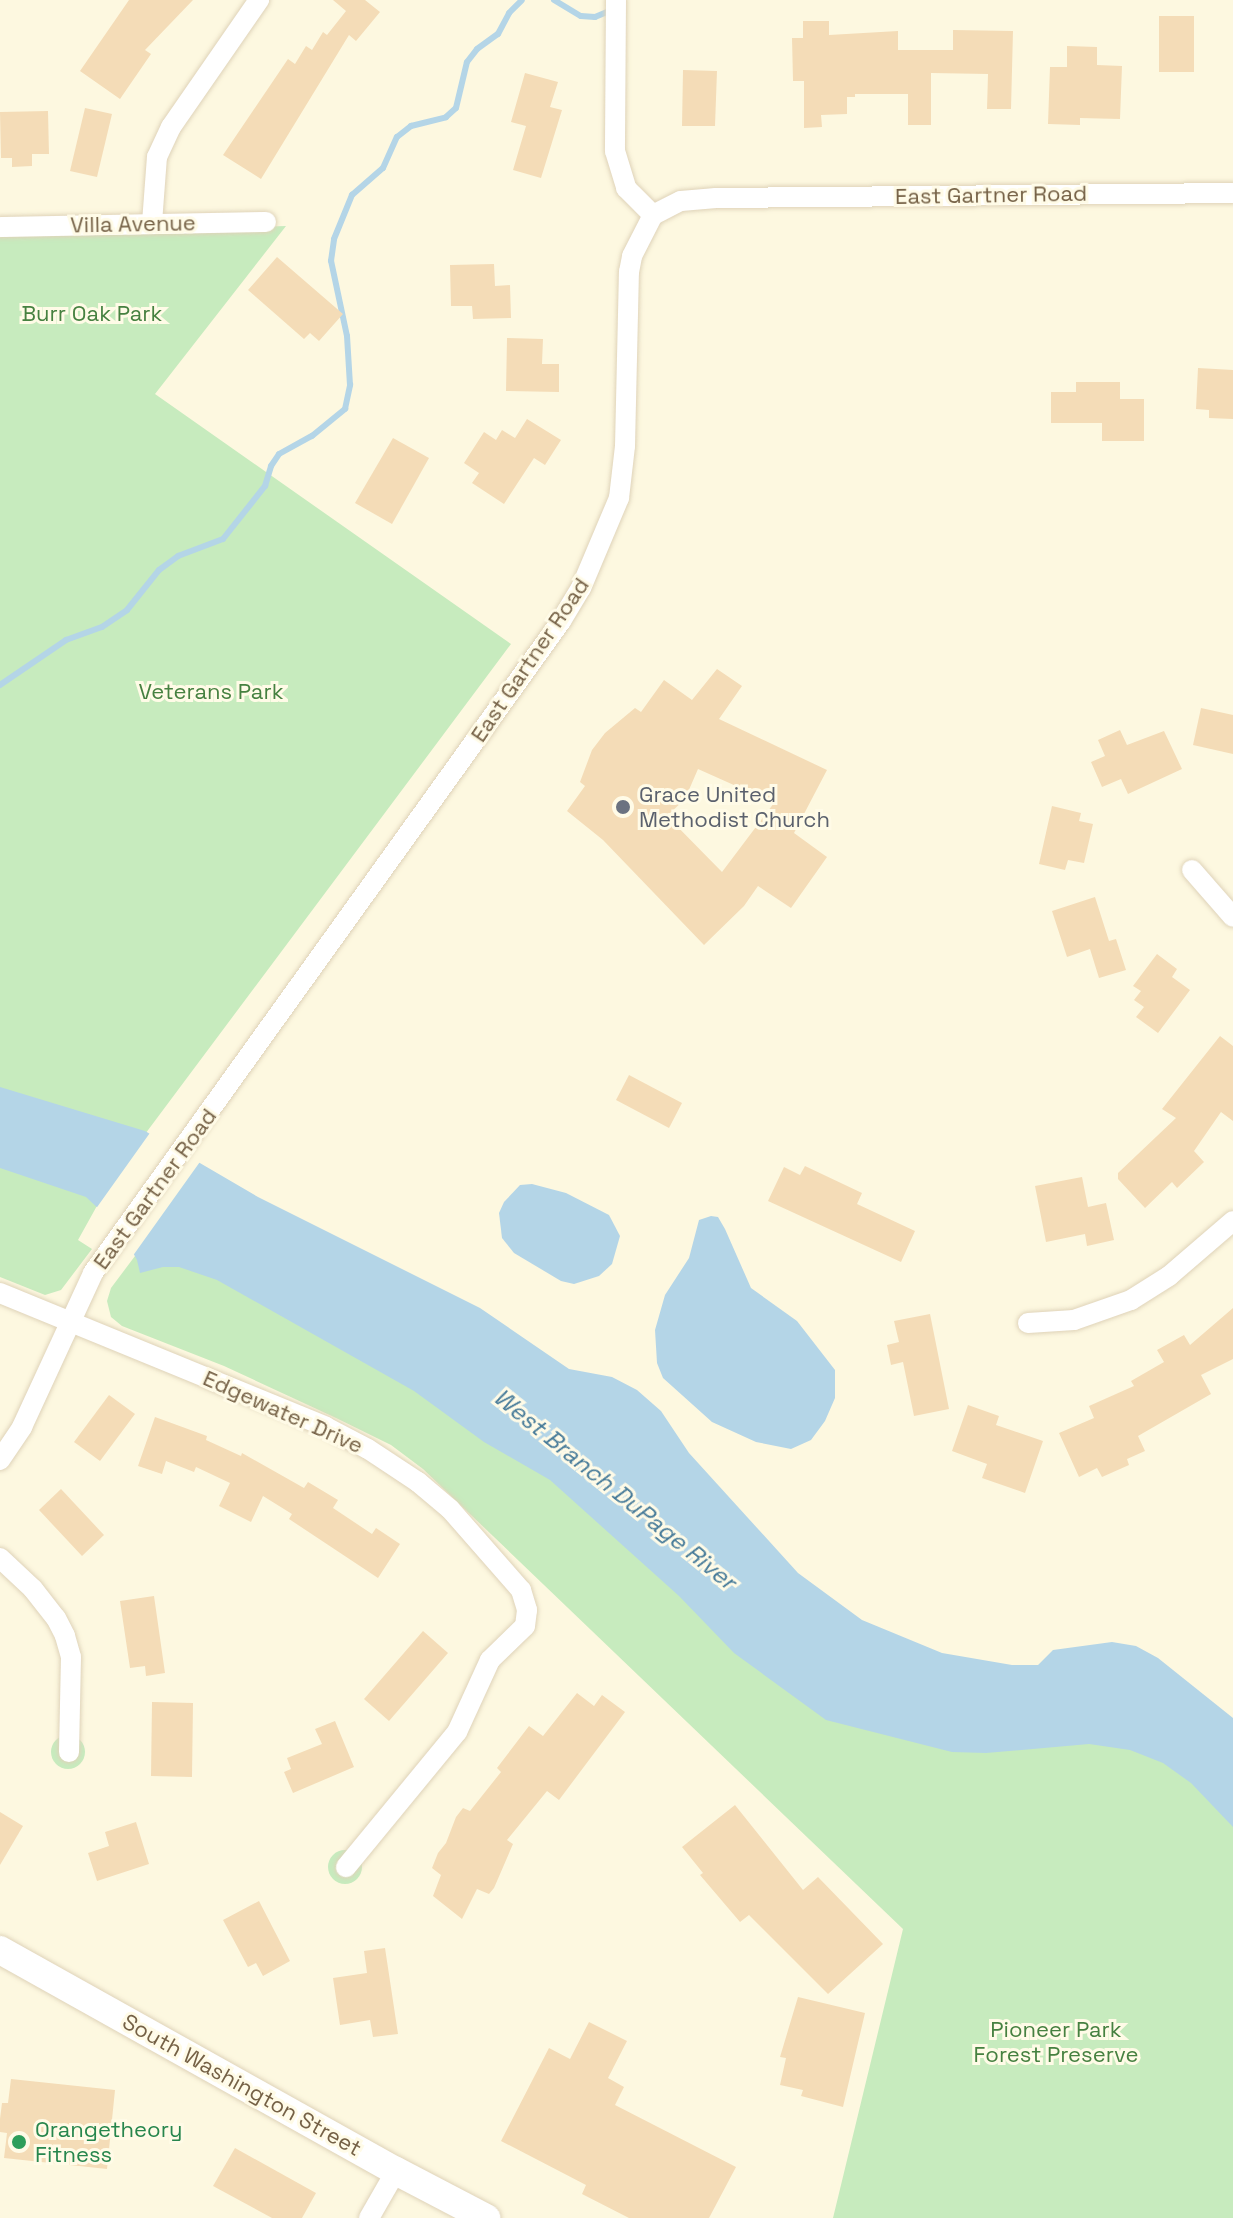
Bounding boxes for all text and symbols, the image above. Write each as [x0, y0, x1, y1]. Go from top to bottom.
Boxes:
street label: East Gartner Road [895, 180, 1087, 210]
street label: Villa Avenue [70, 210, 196, 238]
park label: Burr Oak Park [22, 301, 162, 327]
street label: East Gartner Road [465, 573, 595, 747]
park label: Veterans Park [138, 679, 284, 705]
place label: Grace United Methodist Church [639, 781, 830, 832]
marker: Grace United Methodist Church [614, 798, 632, 816]
street label: East Gartner Road [88, 1104, 222, 1274]
street label: Edgewater Drive [199, 1365, 367, 1459]
water label: West Branch DuPage River [488, 1382, 742, 1596]
street label: South Washington Street [118, 2008, 366, 2162]
park label: Pioneer Park Forest Preserve [974, 2016, 1138, 2068]
place label: Orangetheory Fitness [35, 2116, 182, 2168]
marker: Orangetheory Fitness [10, 2133, 28, 2151]

